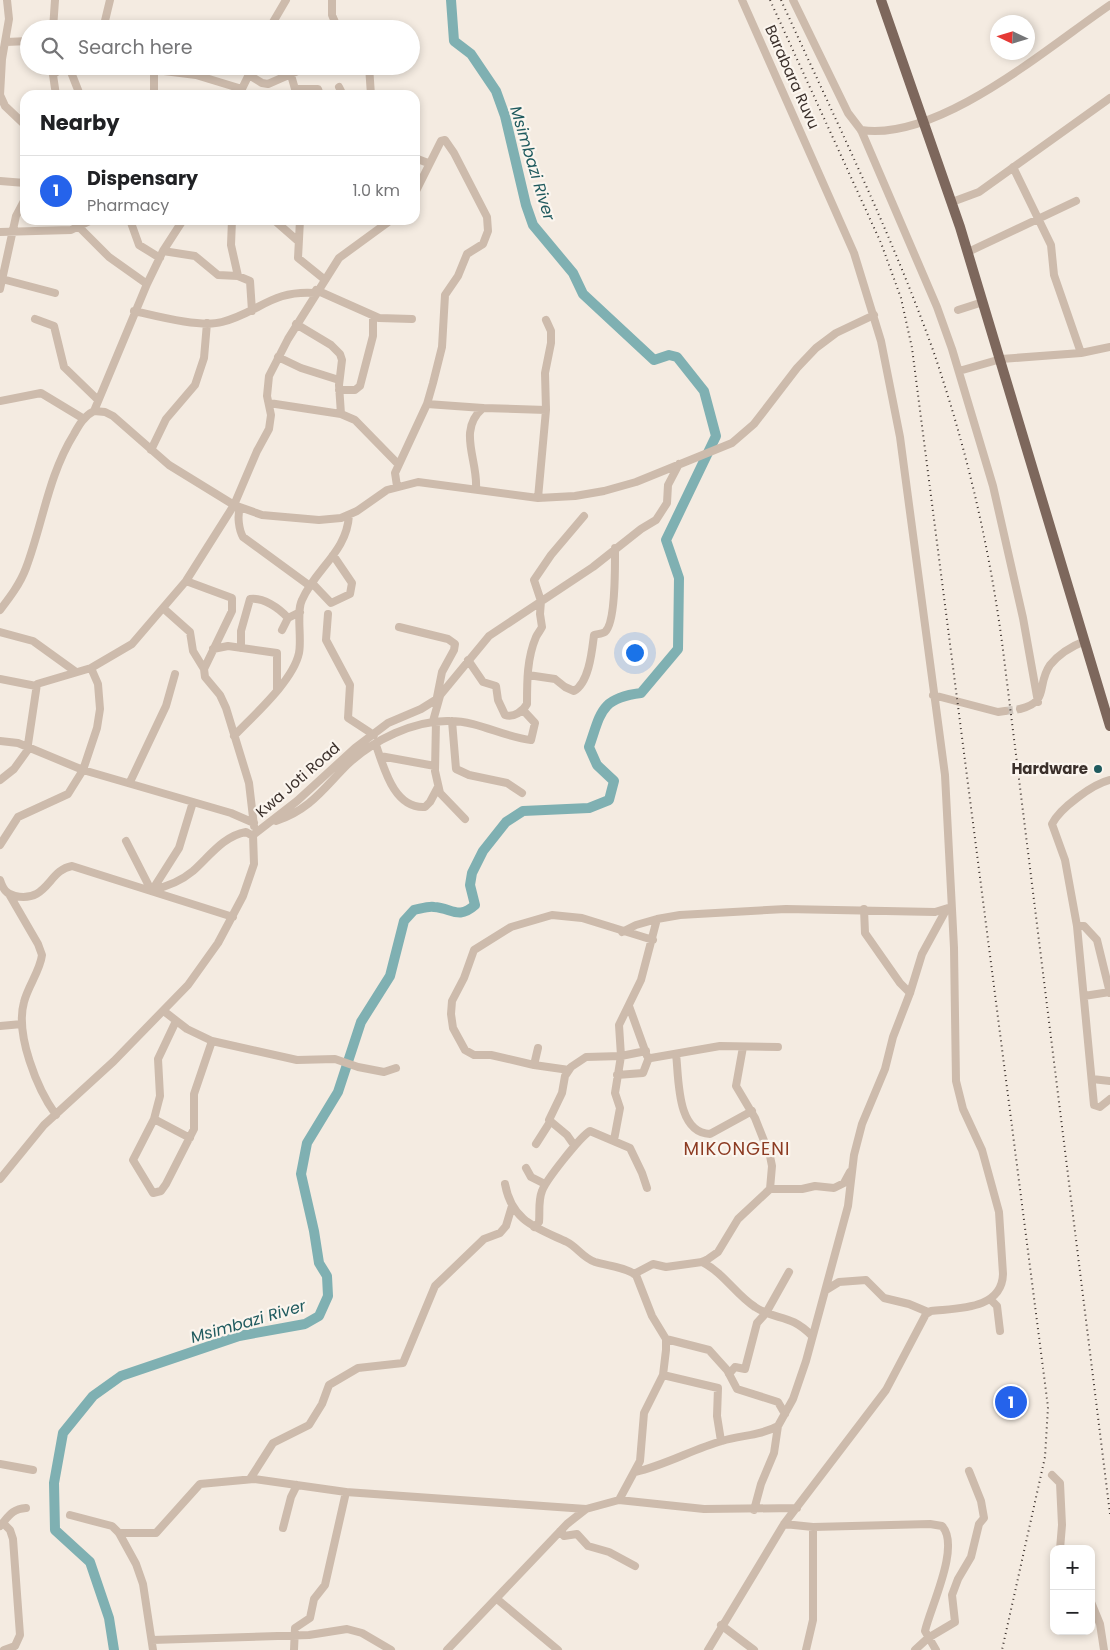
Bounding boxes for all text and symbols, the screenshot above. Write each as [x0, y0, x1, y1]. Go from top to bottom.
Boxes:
north arrow [990, 15, 1035, 60]
search box [20, 20, 420, 75]
street label: Barabara Ruvu [760, 21, 825, 132]
icon: search [38, 34, 66, 62]
text: Search here [78, 34, 192, 61]
water label: Msimbazi River [504, 103, 561, 224]
text: Nearby [40, 108, 120, 137]
text: Dispensary [87, 165, 198, 192]
text: 1 [53, 179, 59, 202]
text: 1.0 km [352, 179, 400, 202]
text: Pharmacy [87, 194, 169, 217]
your location [622, 640, 648, 666]
street label: Kwa Joti Road [251, 737, 344, 822]
place label: Hardware [1011, 758, 1088, 779]
marker: Hardware [1092, 763, 1104, 775]
district label: MIKONGENI [684, 1136, 790, 1161]
water label: Msimbazi River [188, 1294, 309, 1349]
pin: 1 [995, 1383, 1027, 1421]
map controls [1050, 1545, 1095, 1635]
button: + [1050, 1545, 1095, 1590]
button: − [1050, 1590, 1095, 1635]

